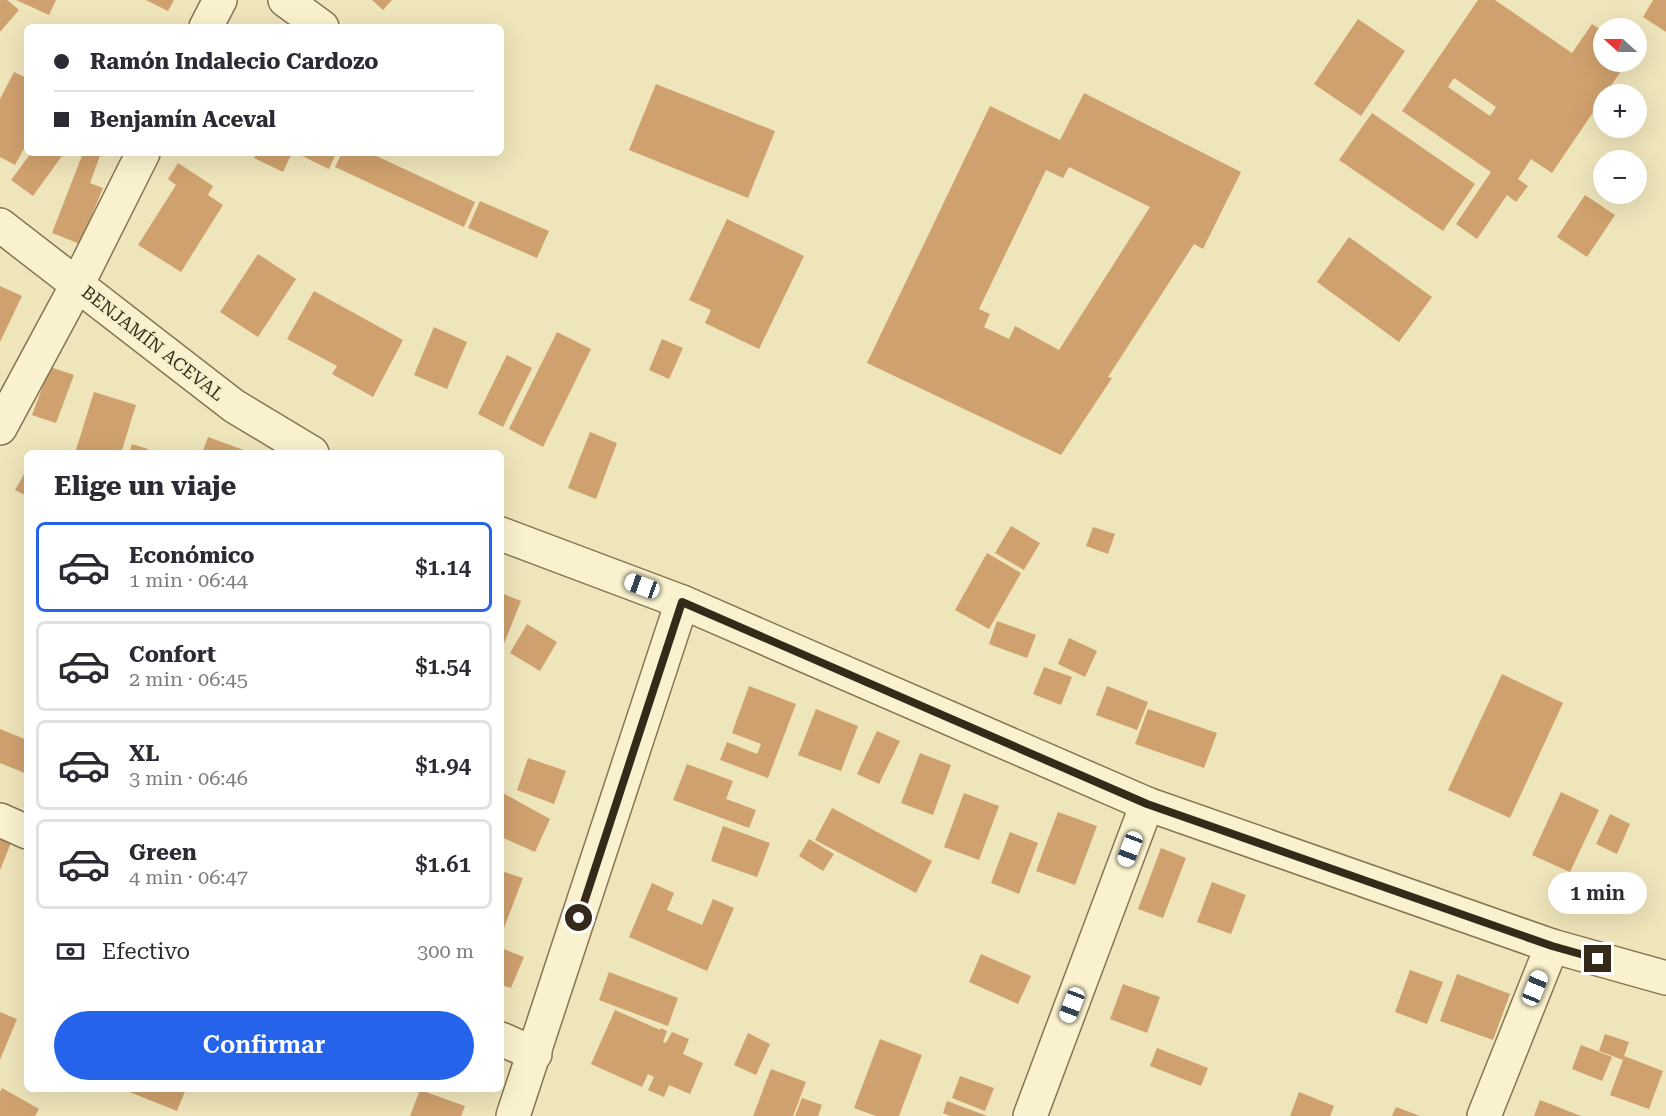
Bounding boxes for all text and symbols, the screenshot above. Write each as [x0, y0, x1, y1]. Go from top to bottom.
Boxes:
north arrow [1593, 18, 1647, 72]
map controls [1593, 18, 1647, 204]
text: Ramón Indalecio Cardozo [90, 49, 379, 74]
button: + [1593, 84, 1647, 138]
text: Benjamín Aceval [90, 107, 276, 132]
button: − [1593, 150, 1647, 204]
street label: BENJAMÍN ACEVAL [78, 281, 228, 405]
text: Elige un viaje [54, 470, 236, 502]
icon: car [57, 540, 111, 594]
text: Económico [129, 543, 255, 568]
text: $1.14 [415, 555, 471, 580]
text: 1 min · 06:44 [129, 568, 248, 592]
car [622, 571, 662, 601]
icon: car [57, 639, 111, 693]
text: Confort [129, 642, 216, 667]
text: $1.54 [415, 654, 471, 679]
text: 2 min · 06:45 [129, 667, 248, 691]
icon: car [57, 738, 111, 792]
text: XL [129, 741, 159, 766]
text: $1.94 [415, 753, 471, 778]
text: 3 min · 06:46 [129, 766, 248, 790]
car [1115, 829, 1145, 869]
icon: car [57, 837, 111, 891]
text: Green [129, 840, 197, 865]
text: $1.61 [415, 852, 471, 877]
text: 4 min · 06:47 [129, 865, 248, 889]
callout: 1 min [1548, 872, 1648, 914]
text: 1 min [1570, 881, 1625, 905]
route start [565, 904, 592, 931]
icon: cash [54, 935, 87, 968]
text: Efectivo [102, 939, 190, 964]
text: 300 m [417, 939, 474, 963]
route end [1584, 945, 1611, 972]
car [1520, 968, 1550, 1008]
car [1057, 985, 1087, 1025]
button: Confirmar [54, 1011, 474, 1080]

